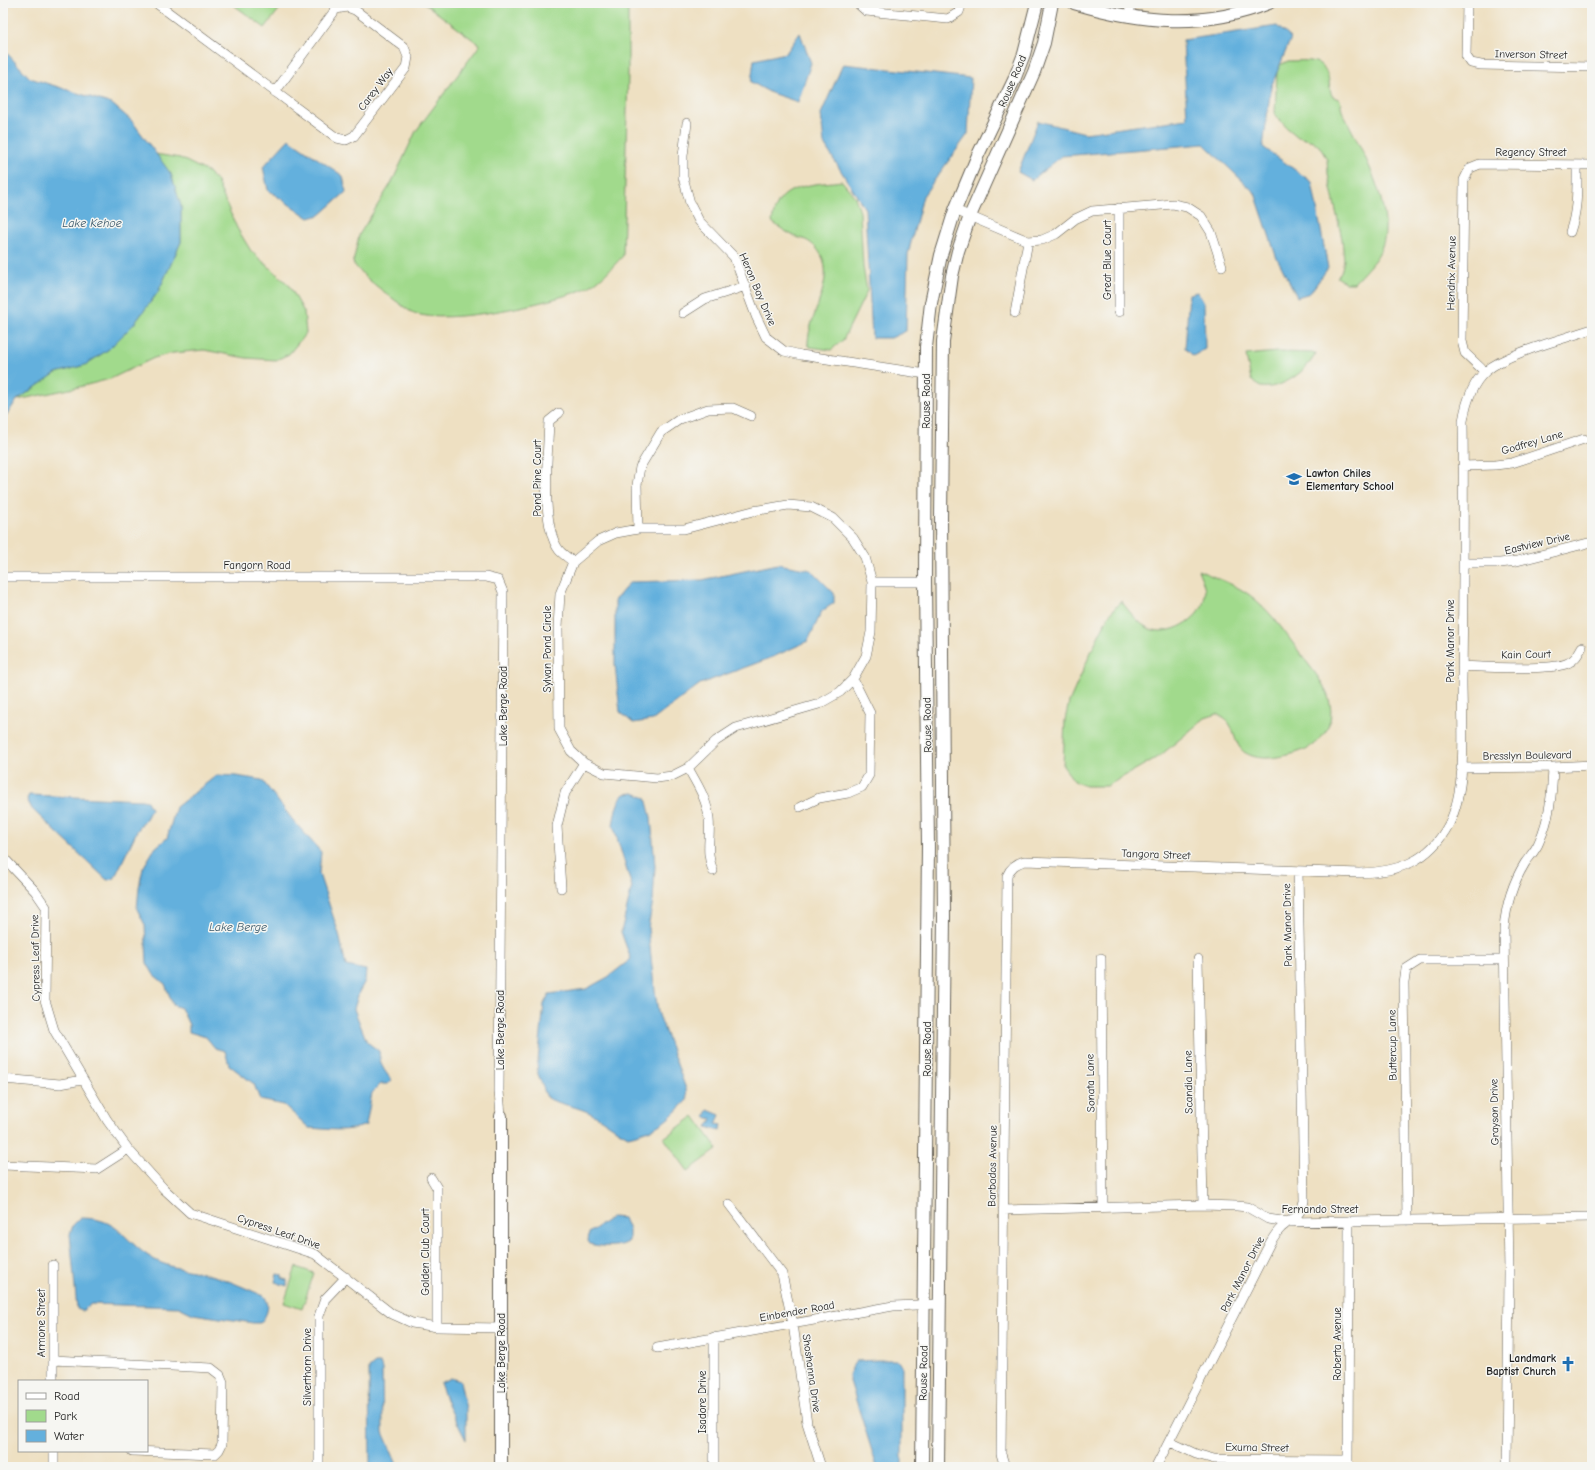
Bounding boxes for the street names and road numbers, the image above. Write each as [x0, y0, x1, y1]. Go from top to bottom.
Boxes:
street label: Inverson Street [1495, 47, 1568, 62]
street label: Rouse Road [996, 53, 1029, 109]
street label: Carey Way [355, 65, 396, 113]
street label: Regency Street [1496, 146, 1567, 159]
street label: Great Blue Court [1101, 219, 1114, 300]
street label: Hendrix Avenue [1444, 235, 1459, 310]
street label: Heron Bay Drive [736, 251, 779, 328]
street label: Rouse Road [920, 373, 933, 429]
street label: Godfrey Lane [1500, 427, 1565, 457]
street label: Pond Pine Court [531, 439, 544, 516]
street label: Eastview Drive [1503, 530, 1571, 557]
street label: Fangorn Road [223, 559, 291, 572]
street label: Park Manor Drive [1444, 599, 1457, 683]
street label: Sylvan Pond Circle [541, 605, 554, 692]
street label: Kain Court [1501, 648, 1552, 661]
street label: Lake Berge Road [497, 666, 510, 746]
street label: Rouse Road [921, 697, 934, 753]
street label: Bresslyn Boulevard [1482, 748, 1572, 763]
street label: Tangora Street [1121, 847, 1192, 862]
street label: Park Manor Drive [1280, 883, 1295, 967]
street label: Cypress Leaf Drive [28, 914, 43, 1002]
street label: Lake Berge Road [494, 990, 507, 1070]
street label: Buttercup Lane [1385, 1009, 1400, 1081]
street label: Rouse Road [921, 1021, 934, 1077]
street label: Scandia Lane [1181, 1050, 1196, 1114]
street label: Sonata Lane [1083, 1053, 1098, 1112]
street label: Grayson Drive [1487, 1078, 1502, 1145]
street label: Barbados Avenue [985, 1125, 1000, 1207]
street label: Fernando Street [1282, 1203, 1359, 1216]
street label: Golden Club Court [419, 1208, 432, 1296]
street label: Cypress Leaf Drive [236, 1211, 323, 1252]
street label: Park Manor Drive [1218, 1234, 1267, 1314]
street label: Armone Street [35, 1288, 48, 1357]
street label: Einbender Road [759, 1298, 836, 1324]
street label: Roberta Avenue [1331, 1307, 1344, 1381]
street label: Lake Berge Road [495, 1313, 508, 1393]
street label: Silverthorn Drive [301, 1328, 314, 1406]
street label: Shoshanna Drive [800, 1333, 824, 1414]
street label: Rouse Road [917, 1345, 930, 1401]
street label: Isadore Drive [696, 1370, 709, 1434]
street label: Exuma Street [1225, 1440, 1290, 1455]

